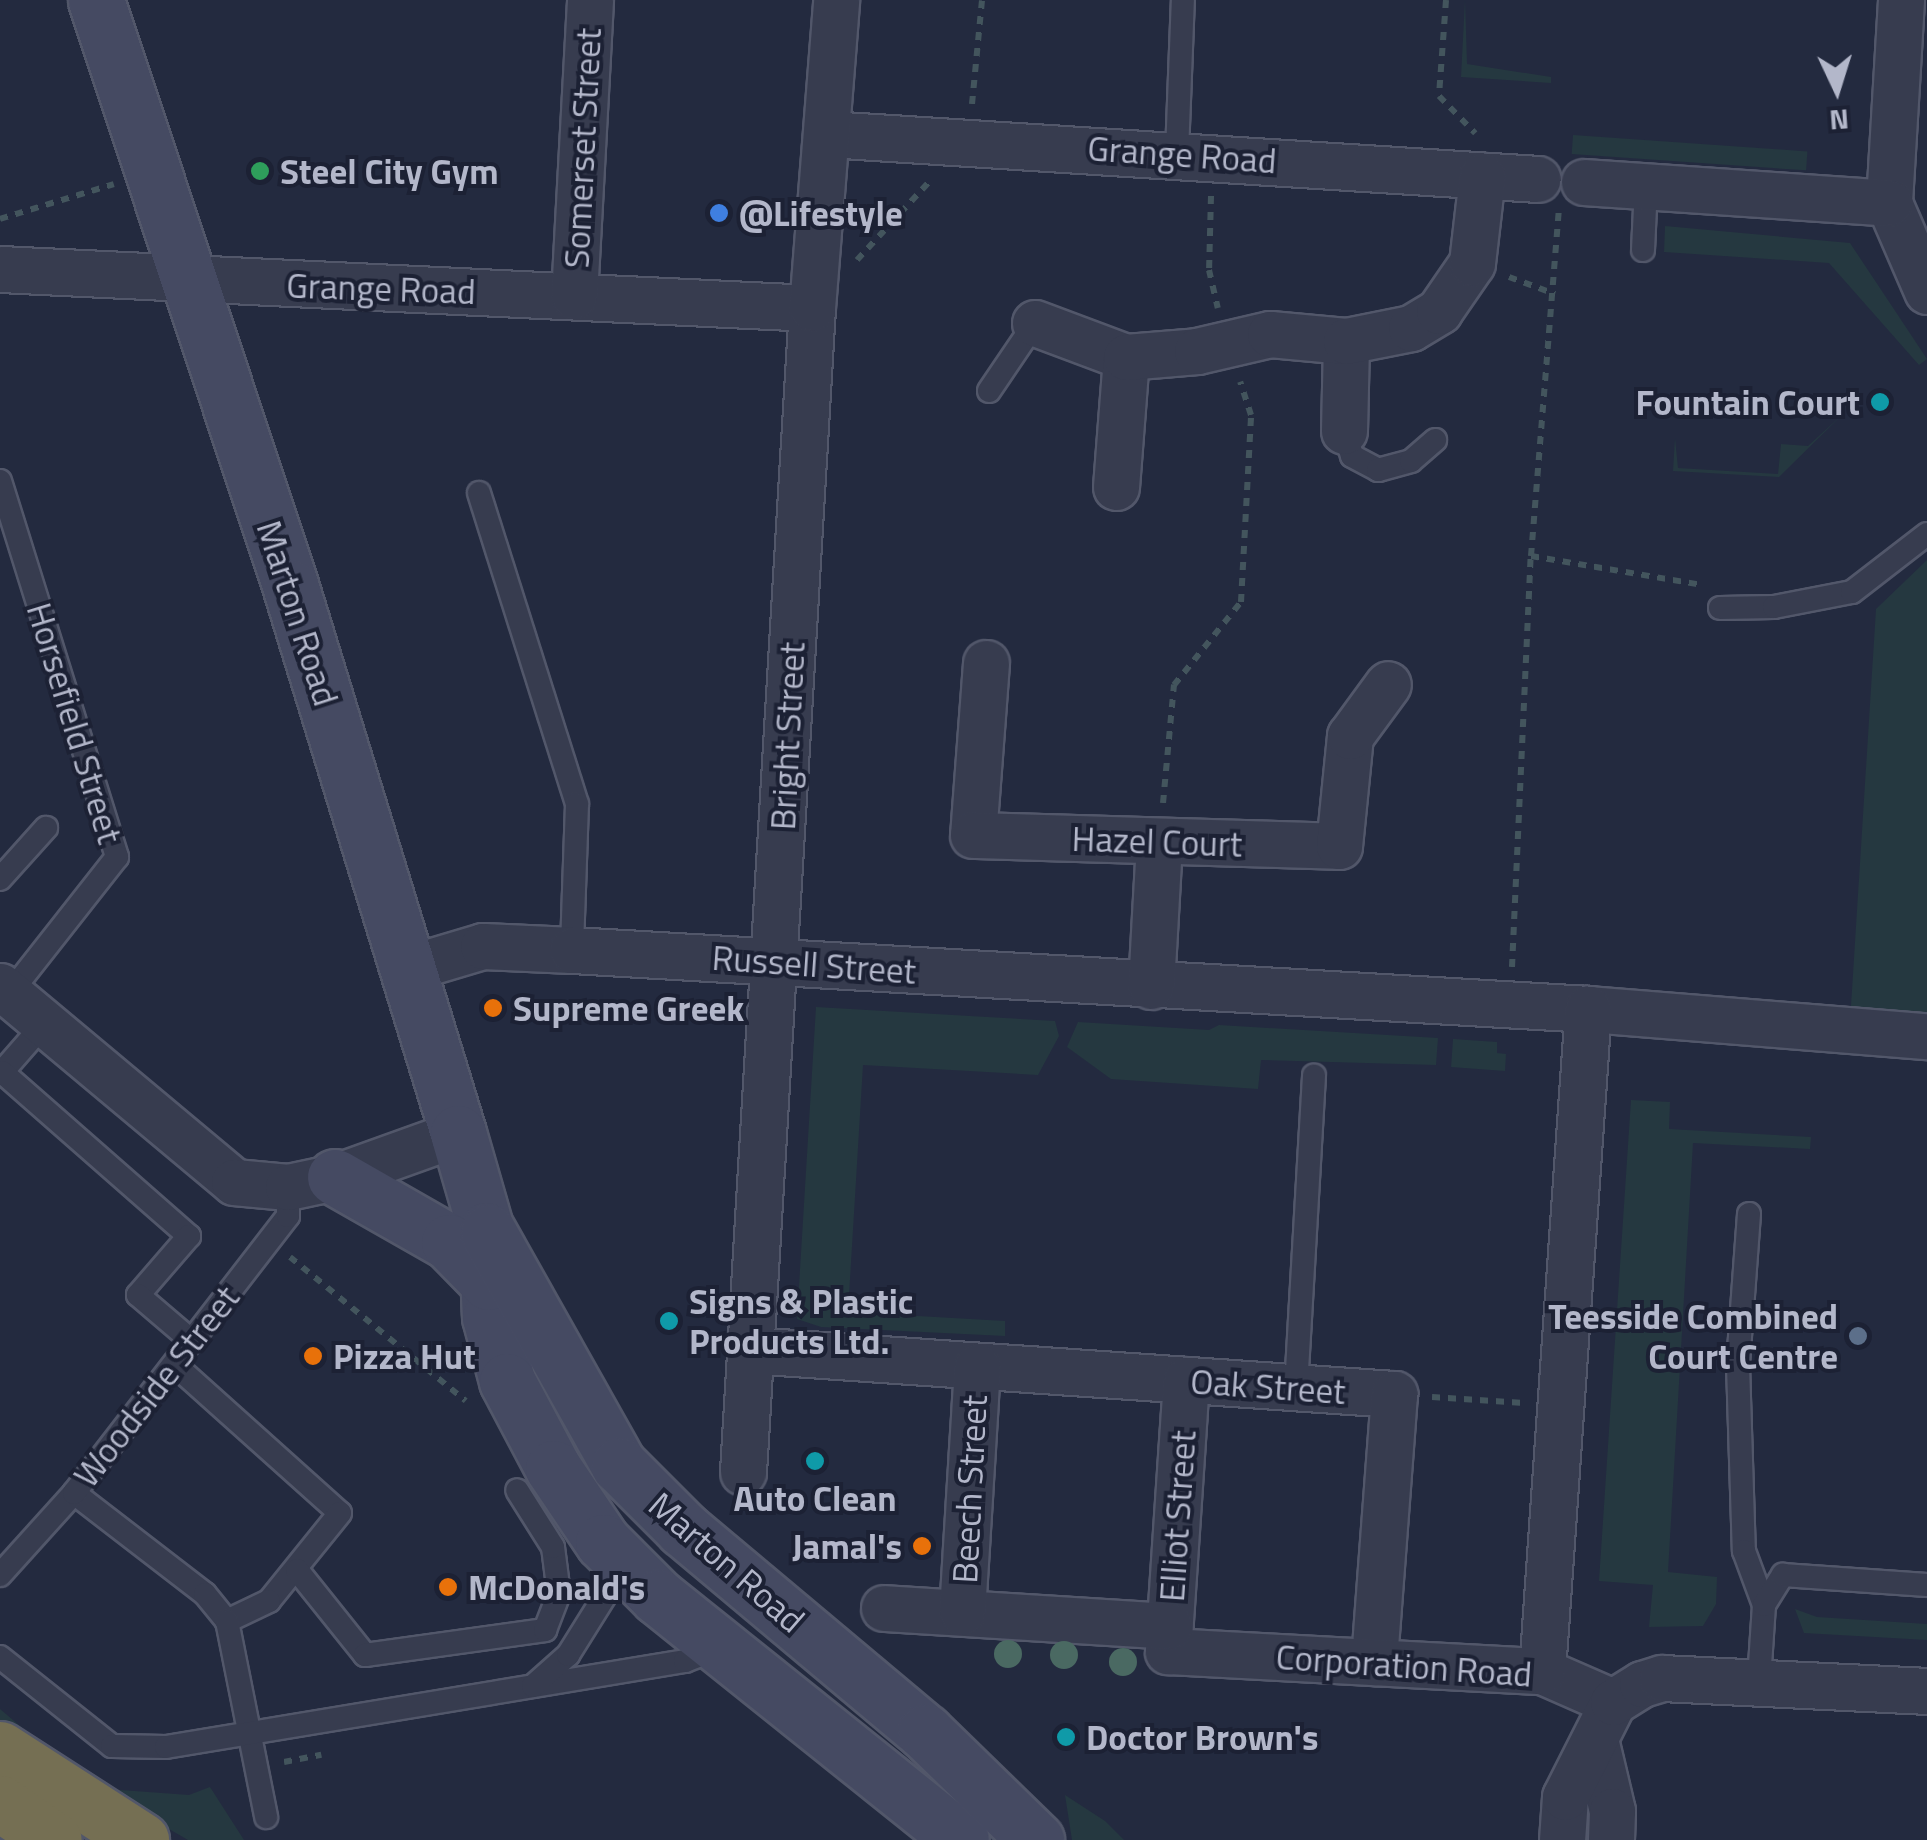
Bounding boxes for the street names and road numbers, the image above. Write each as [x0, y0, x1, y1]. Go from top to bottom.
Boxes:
street label: Somerset Street [555, 27, 609, 269]
street label: Grange Road [1086, 126, 1278, 182]
street label: Grange Road [286, 264, 476, 312]
street label: Marton Road [248, 515, 348, 711]
street label: Horsefield Street [18, 598, 132, 848]
street label: Bright Street [761, 641, 813, 831]
street label: Hazel Court [1071, 817, 1243, 865]
street label: Russell Street [711, 936, 917, 992]
street label: Woodside Street [64, 1277, 248, 1495]
street label: Oak Street [1189, 1360, 1347, 1412]
street label: Beech Street [943, 1394, 995, 1584]
street label: Elliot Street [1150, 1429, 1204, 1603]
street label: Marton Road [641, 1483, 813, 1641]
street label: Corporation Road [1275, 1635, 1533, 1695]

